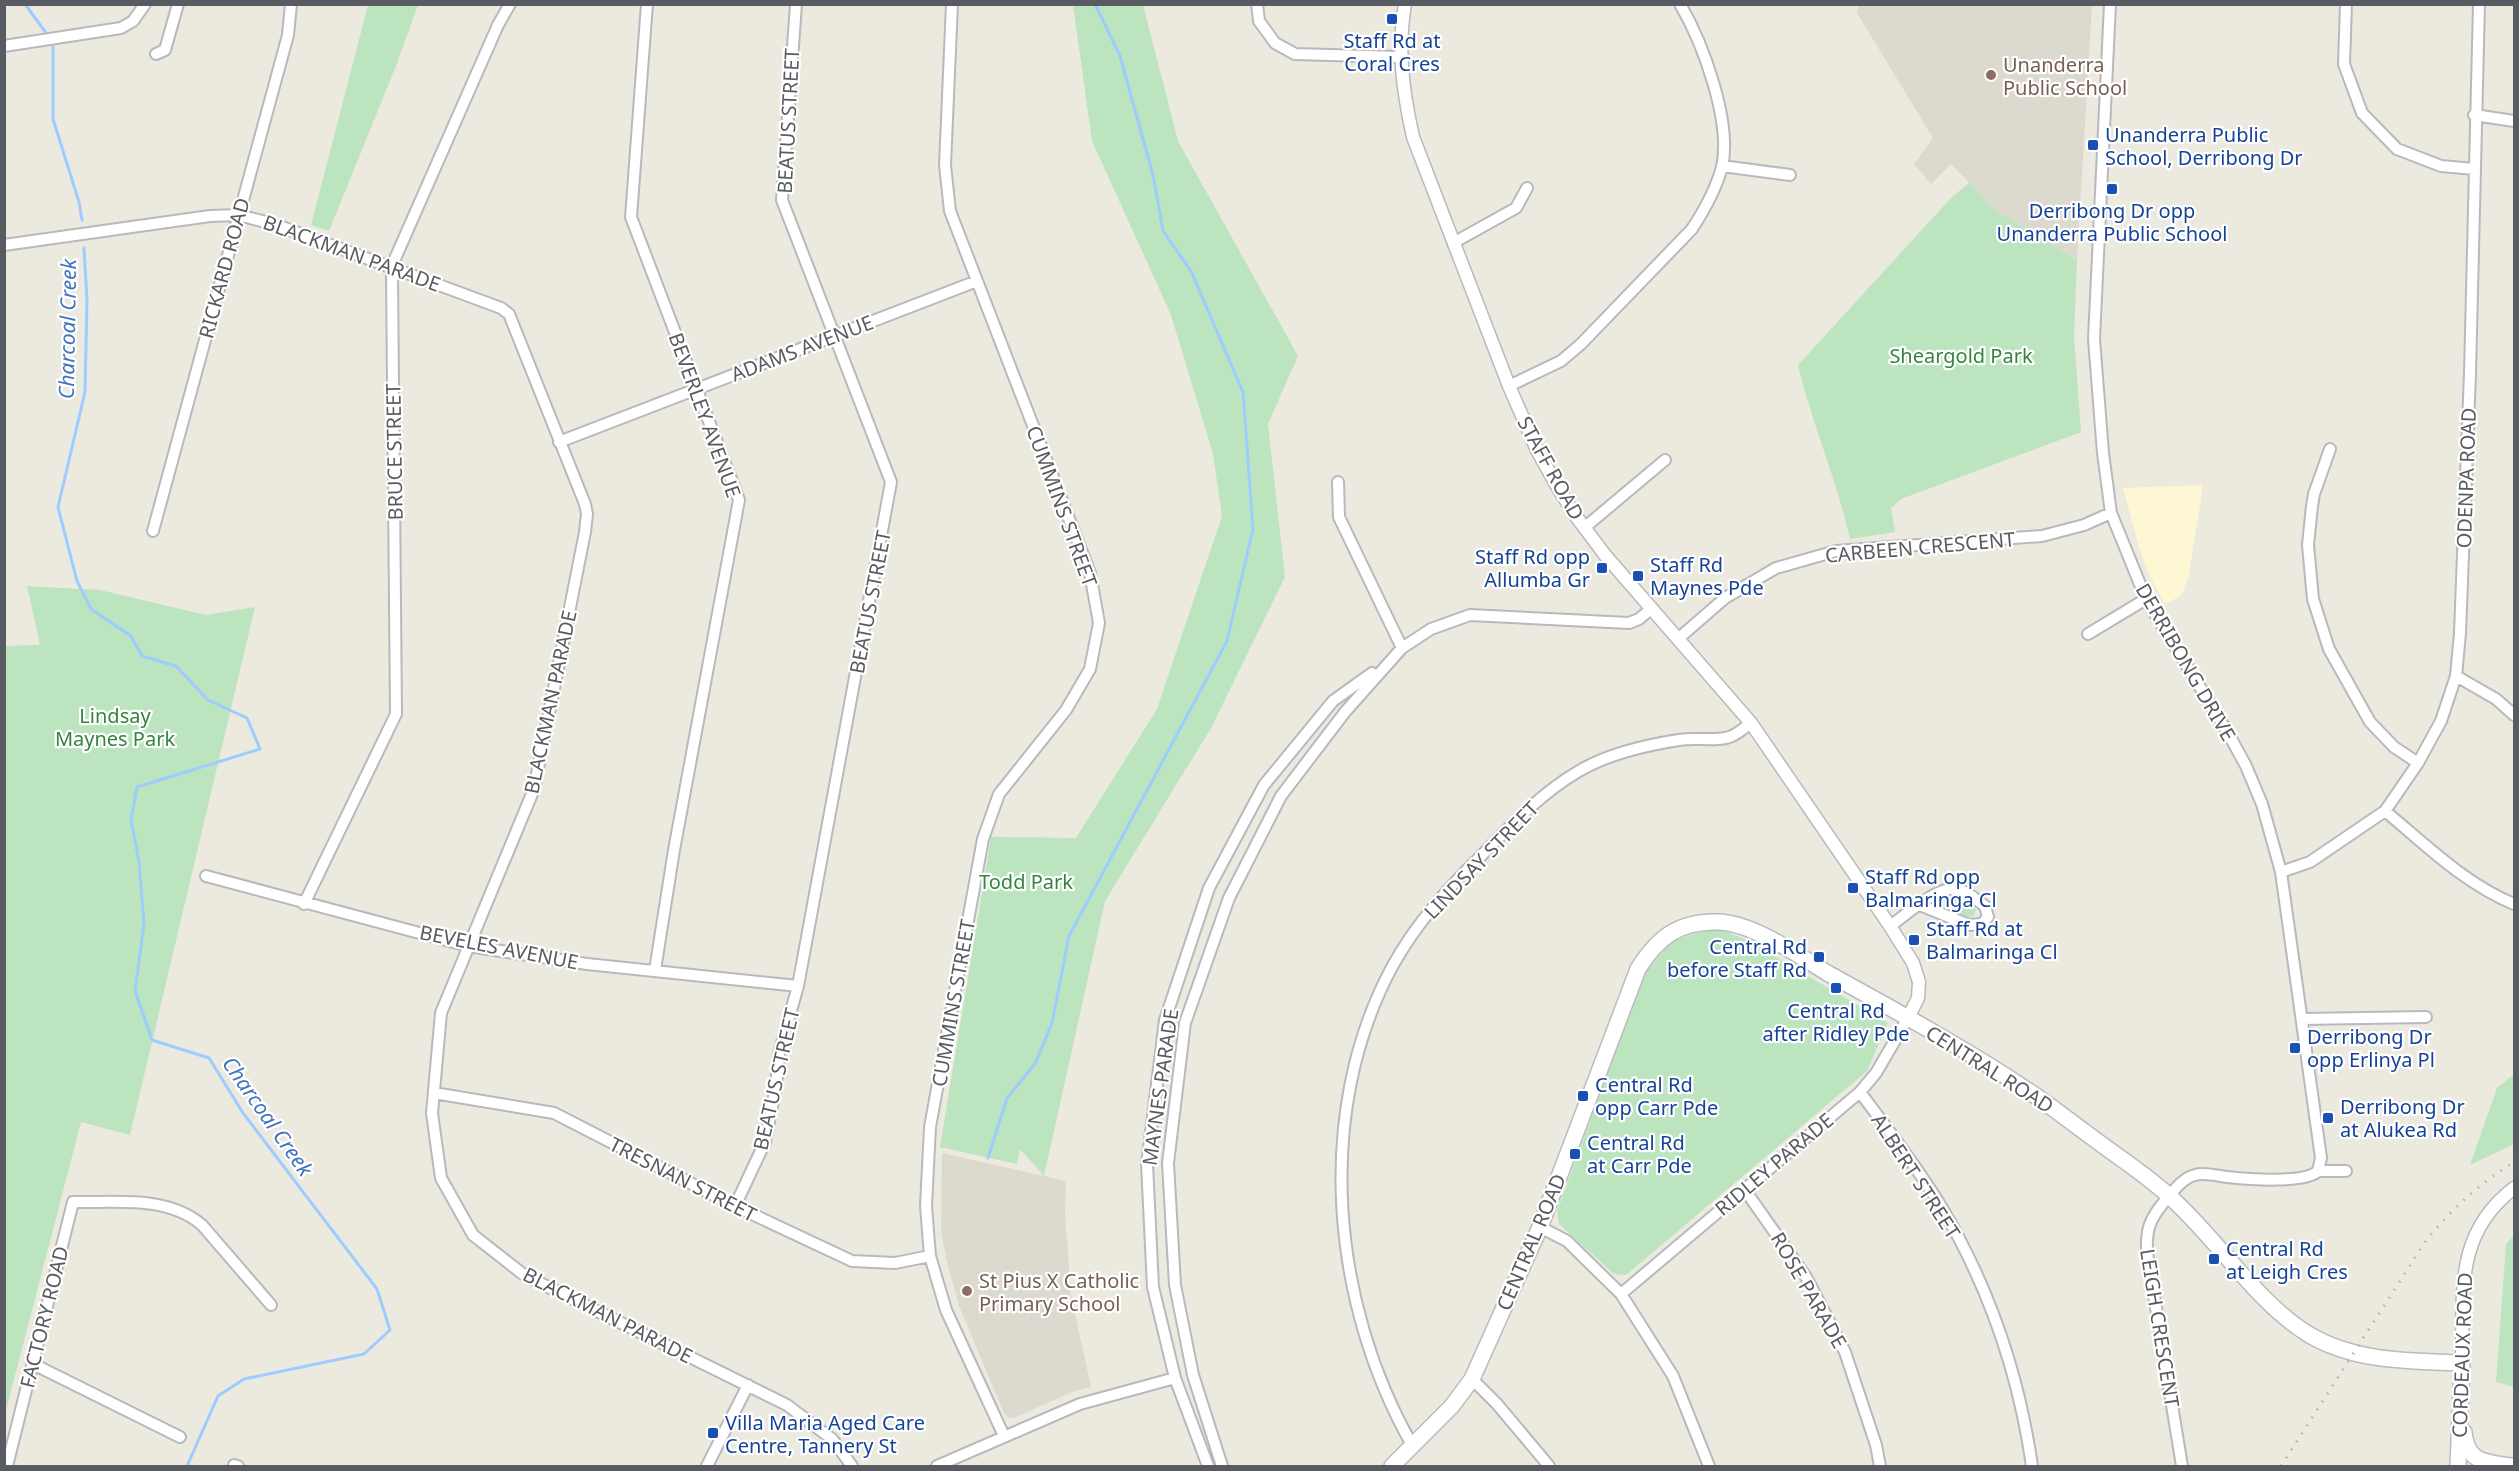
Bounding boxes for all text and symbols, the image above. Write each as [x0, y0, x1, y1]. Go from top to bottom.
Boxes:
marker: Staff Rd at Coral Cres [1385, 12, 1399, 26]
place label: Staff Rd at Coral Cres [1344, 27, 1440, 77]
street label: BEATUS STREET [771, 48, 805, 194]
place label: Unanderra Public School [2003, 51, 2127, 101]
marker: Unanderra Public School [1984, 68, 1998, 82]
place label: Unanderra Public School, Derribong Dr [2105, 121, 2303, 171]
marker: Unanderra Public School, Derribong Dr [2086, 138, 2100, 152]
marker: Derribong Dr opp Unanderra Public School [2105, 182, 2119, 196]
street label: RICKARD ROAD [192, 195, 256, 341]
place label: Derribong Dr opp Unanderra Public School [1997, 197, 2227, 247]
street label: BLACKMAN PARADE [260, 208, 444, 298]
water label: Charcoal Creek [52, 257, 82, 399]
street label: ADAMS AVENUE [727, 308, 877, 388]
street label: BEVERLEY AVENUE [663, 329, 747, 501]
park label: Sheargold Park [1889, 342, 2033, 369]
street label: BRUCE STREET [379, 383, 409, 521]
street label: ODENPA ROAD [2450, 407, 2482, 549]
street label: STAFF ROAD [1511, 411, 1591, 525]
street label: CUMMINS STREET [1020, 422, 1104, 590]
street label: CARBEEN CRESCENT [1824, 525, 2016, 569]
street label: BEATUS STREET [843, 528, 897, 676]
place label: Staff Rd opp Allumba Gr [1475, 543, 1590, 593]
place label: Staff Rd Maynes Pde [1650, 551, 1764, 601]
marker: Staff Rd opp Allumba Gr [1595, 561, 1609, 575]
marker: Staff Rd Maynes Pde [1631, 569, 1645, 583]
street label: DERRIBONG DRIVE [2130, 578, 2242, 746]
street label: BLACKMAN PARADE [517, 608, 583, 796]
park label: Lindsay Maynes Park [55, 702, 175, 752]
street label: LINDSAY STREET [1418, 795, 1544, 925]
place label: Staff Rd opp Balmaringa Cl [1865, 863, 1997, 913]
park label: Todd Park [979, 868, 1073, 895]
marker: Staff Rd opp Balmaringa Cl [1846, 881, 1860, 895]
place label: Staff Rd at Balmaringa Cl [1926, 915, 2058, 965]
street label: CUMMINS STREET [925, 917, 981, 1089]
street label: BEVELES AVENUE [417, 918, 581, 976]
place label: Central Rd before Staff Rd [1667, 933, 1807, 983]
marker: Staff Rd at Balmaringa Cl [1907, 933, 1921, 947]
marker: Central Rd before Staff Rd [1812, 950, 1826, 964]
marker: Central Rd after Ridley Pde [1829, 981, 1843, 995]
place label: Central Rd after Ridley Pde [1762, 997, 1910, 1047]
street label: BEATUS STREET [747, 1005, 805, 1153]
street label: MAYNES PARADE [1136, 1007, 1184, 1167]
street label: CENTRAL ROAD [1921, 1019, 2059, 1119]
place label: Derribong Dr opp Erlinya Pl [2307, 1023, 2435, 1073]
marker: Derribong Dr opp Erlinya Pl [2288, 1041, 2302, 1055]
water label: Charcoal Creek [216, 1051, 321, 1183]
place label: Central Rd opp Carr Pde [1595, 1071, 1718, 1121]
marker: Central Rd opp Carr Pde [1576, 1089, 1590, 1103]
place label: Derribong Dr at Alukea Rd [2340, 1093, 2465, 1143]
street label: RIDLEY PARADE [1709, 1106, 1839, 1222]
street label: ALBERT STREET [1865, 1108, 1967, 1244]
marker: Derribong Dr at Alukea Rd [2321, 1111, 2335, 1125]
place label: Central Rd at Carr Pde [1587, 1129, 1692, 1179]
street label: TRESNAN STREET [605, 1130, 761, 1228]
marker: Central Rd at Carr Pde [1568, 1147, 1582, 1161]
street label: CENTRAL ROAD [1490, 1170, 1572, 1314]
street label: ROSE PARADE [1765, 1227, 1853, 1353]
place label: Central Rd at Leigh Cres [2226, 1235, 2348, 1285]
street label: FACTORY ROAD [13, 1243, 75, 1391]
street label: LEIGH CRESCENT [2134, 1247, 2186, 1409]
marker: Central Rd at Leigh Cres [2207, 1252, 2221, 1266]
street label: BLACKMAN PARADE [519, 1261, 697, 1369]
place label: St Pius X Catholic Primary School [979, 1267, 1139, 1317]
street label: CORDEAUX ROAD [2446, 1272, 2478, 1438]
marker: St Pius X Catholic Primary School [960, 1284, 974, 1298]
place label: Villa Maria Aged Care Centre, Tannery St [725, 1409, 925, 1459]
marker: Villa Maria Aged Care Centre, Tannery St [706, 1426, 720, 1440]

